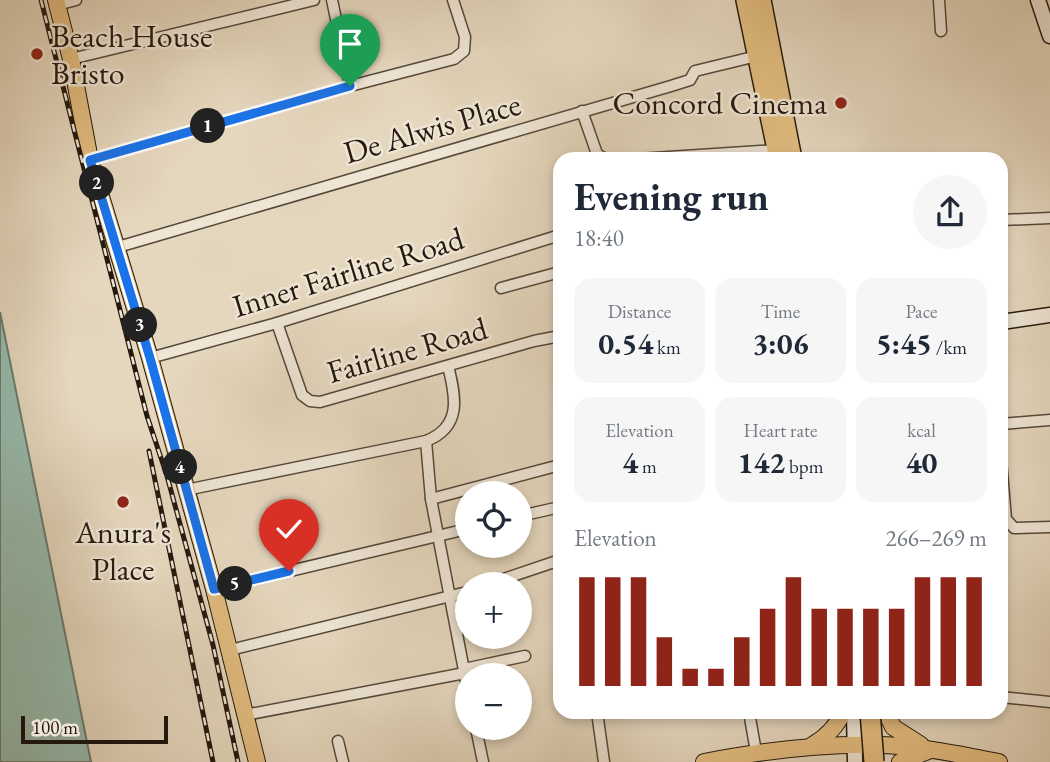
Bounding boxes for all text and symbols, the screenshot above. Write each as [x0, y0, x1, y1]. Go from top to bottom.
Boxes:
pin [320, 14, 380, 86]
place label: Beach House Bristo [51, 15, 212, 94]
icon: arrive [331, 25, 369, 63]
marker: Beach House Bristo [29, 46, 45, 62]
place label: Concord Cinema [612, 82, 827, 124]
street label: De Alwis Place [339, 83, 525, 173]
marker: Concord Cinema [833, 95, 849, 111]
pin: 1 [190, 108, 226, 144]
text: 1 [202, 113, 213, 138]
pin: 2 [80, 166, 114, 200]
text: 2 [91, 170, 102, 195]
text: Evening run [574, 172, 769, 221]
button: share [913, 175, 987, 249]
street label: Inner Fairline Road [227, 217, 469, 327]
text: 18:40 [574, 223, 624, 253]
text: Distance [608, 299, 671, 324]
text: Time [761, 299, 800, 324]
text: Pace [906, 299, 937, 324]
street label: Fairline Road [322, 307, 493, 393]
pin: 3 [122, 308, 158, 342]
text: 3 [134, 312, 145, 337]
text: 0.54 [598, 324, 653, 363]
text: 3:06 [752, 324, 809, 363]
text: 5:45 [876, 324, 932, 363]
text: km [653, 335, 681, 360]
text: /km [932, 335, 967, 360]
text: Elevation [605, 418, 674, 443]
text: Heart rate [744, 418, 817, 443]
text: kcal [907, 418, 936, 443]
text: 4 [622, 443, 638, 482]
text: 142 [738, 443, 785, 482]
text: 40 [906, 443, 937, 482]
pin: 4 [162, 449, 198, 484]
text: 4 [174, 454, 185, 479]
text: m [638, 454, 657, 479]
text: bpm [785, 454, 823, 479]
map controls [455, 481, 532, 740]
button: locate [455, 481, 532, 558]
marker: Anura's Place [115, 494, 131, 510]
pin [259, 499, 319, 571]
icon: check [270, 510, 308, 548]
place label: Anura's Place [74, 511, 171, 590]
text: Elevation [574, 523, 657, 553]
text: 266–269 m [886, 523, 987, 553]
pin: 5 [218, 566, 252, 602]
text: 5 [229, 571, 240, 596]
button: + [455, 572, 532, 649]
button: − [455, 663, 532, 740]
scale bar [21, 713, 168, 745]
text: 100 m [32, 715, 78, 740]

